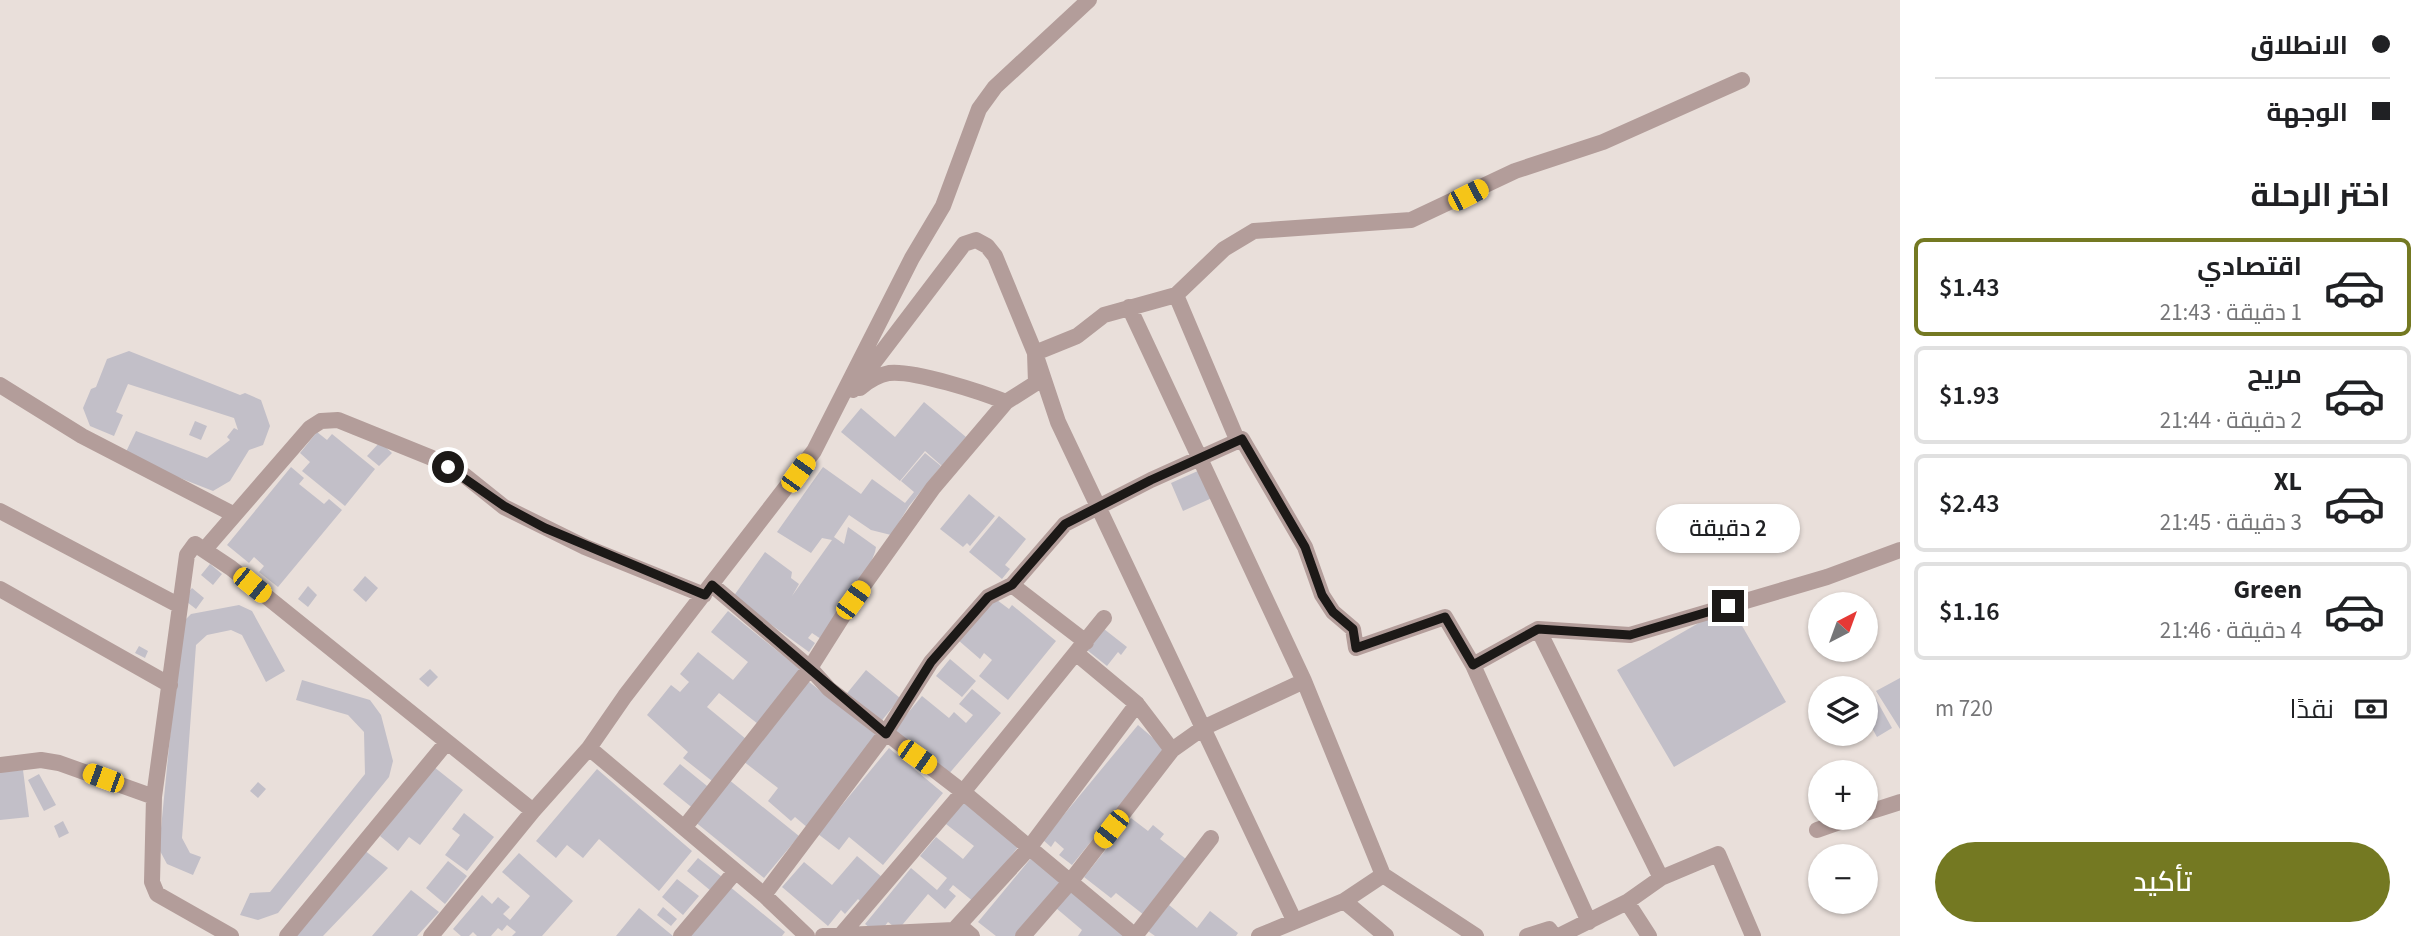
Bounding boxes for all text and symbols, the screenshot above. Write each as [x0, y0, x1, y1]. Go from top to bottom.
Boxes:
text: الانطلاق [2250, 27, 2348, 64]
text: الوجهة [2267, 94, 2348, 131]
text: اختر الرحلة [2251, 173, 2390, 219]
car [1445, 176, 1492, 214]
text: اقتصادي [2197, 248, 2302, 285]
icon: car [2323, 256, 2386, 319]
text: $1.43 [1939, 269, 2000, 306]
text: 1 دقيقة · 21:43 [2160, 296, 2302, 329]
text: مريح [2247, 356, 2302, 393]
icon: car [2323, 364, 2386, 427]
text: $1.93 [1939, 377, 2000, 414]
text: 2 دقيقة · 21:44 [2160, 404, 2302, 437]
car [778, 450, 819, 496]
route start [432, 451, 464, 483]
text: XL [2274, 463, 2302, 500]
icon: car [2323, 472, 2386, 535]
text: $2.43 [1939, 485, 2000, 522]
callout: 2 دقيقة [1656, 504, 1800, 554]
text: 3 دقيقة · 21:45 [2160, 506, 2302, 539]
text: 2 دقيقة [1689, 512, 1767, 545]
car [230, 564, 275, 606]
text: Green [2234, 571, 2302, 608]
car [833, 577, 874, 623]
icon: car [2323, 580, 2386, 643]
route end [1712, 590, 1744, 622]
north arrow [1808, 592, 1878, 662]
map controls [1808, 592, 1878, 914]
text: $1.16 [1939, 593, 2000, 630]
text: 4 دقيقة · 21:46 [2160, 614, 2302, 647]
button: layers [1808, 676, 1878, 746]
icon: cash [2352, 690, 2390, 728]
text: نقدًا [2290, 691, 2334, 728]
text: 720 m [1935, 692, 1993, 725]
car [894, 736, 941, 778]
button: + [1808, 760, 1878, 830]
car [80, 761, 127, 795]
car [1090, 806, 1133, 852]
button: تأكيد [1935, 842, 2390, 922]
button: − [1808, 844, 1878, 914]

